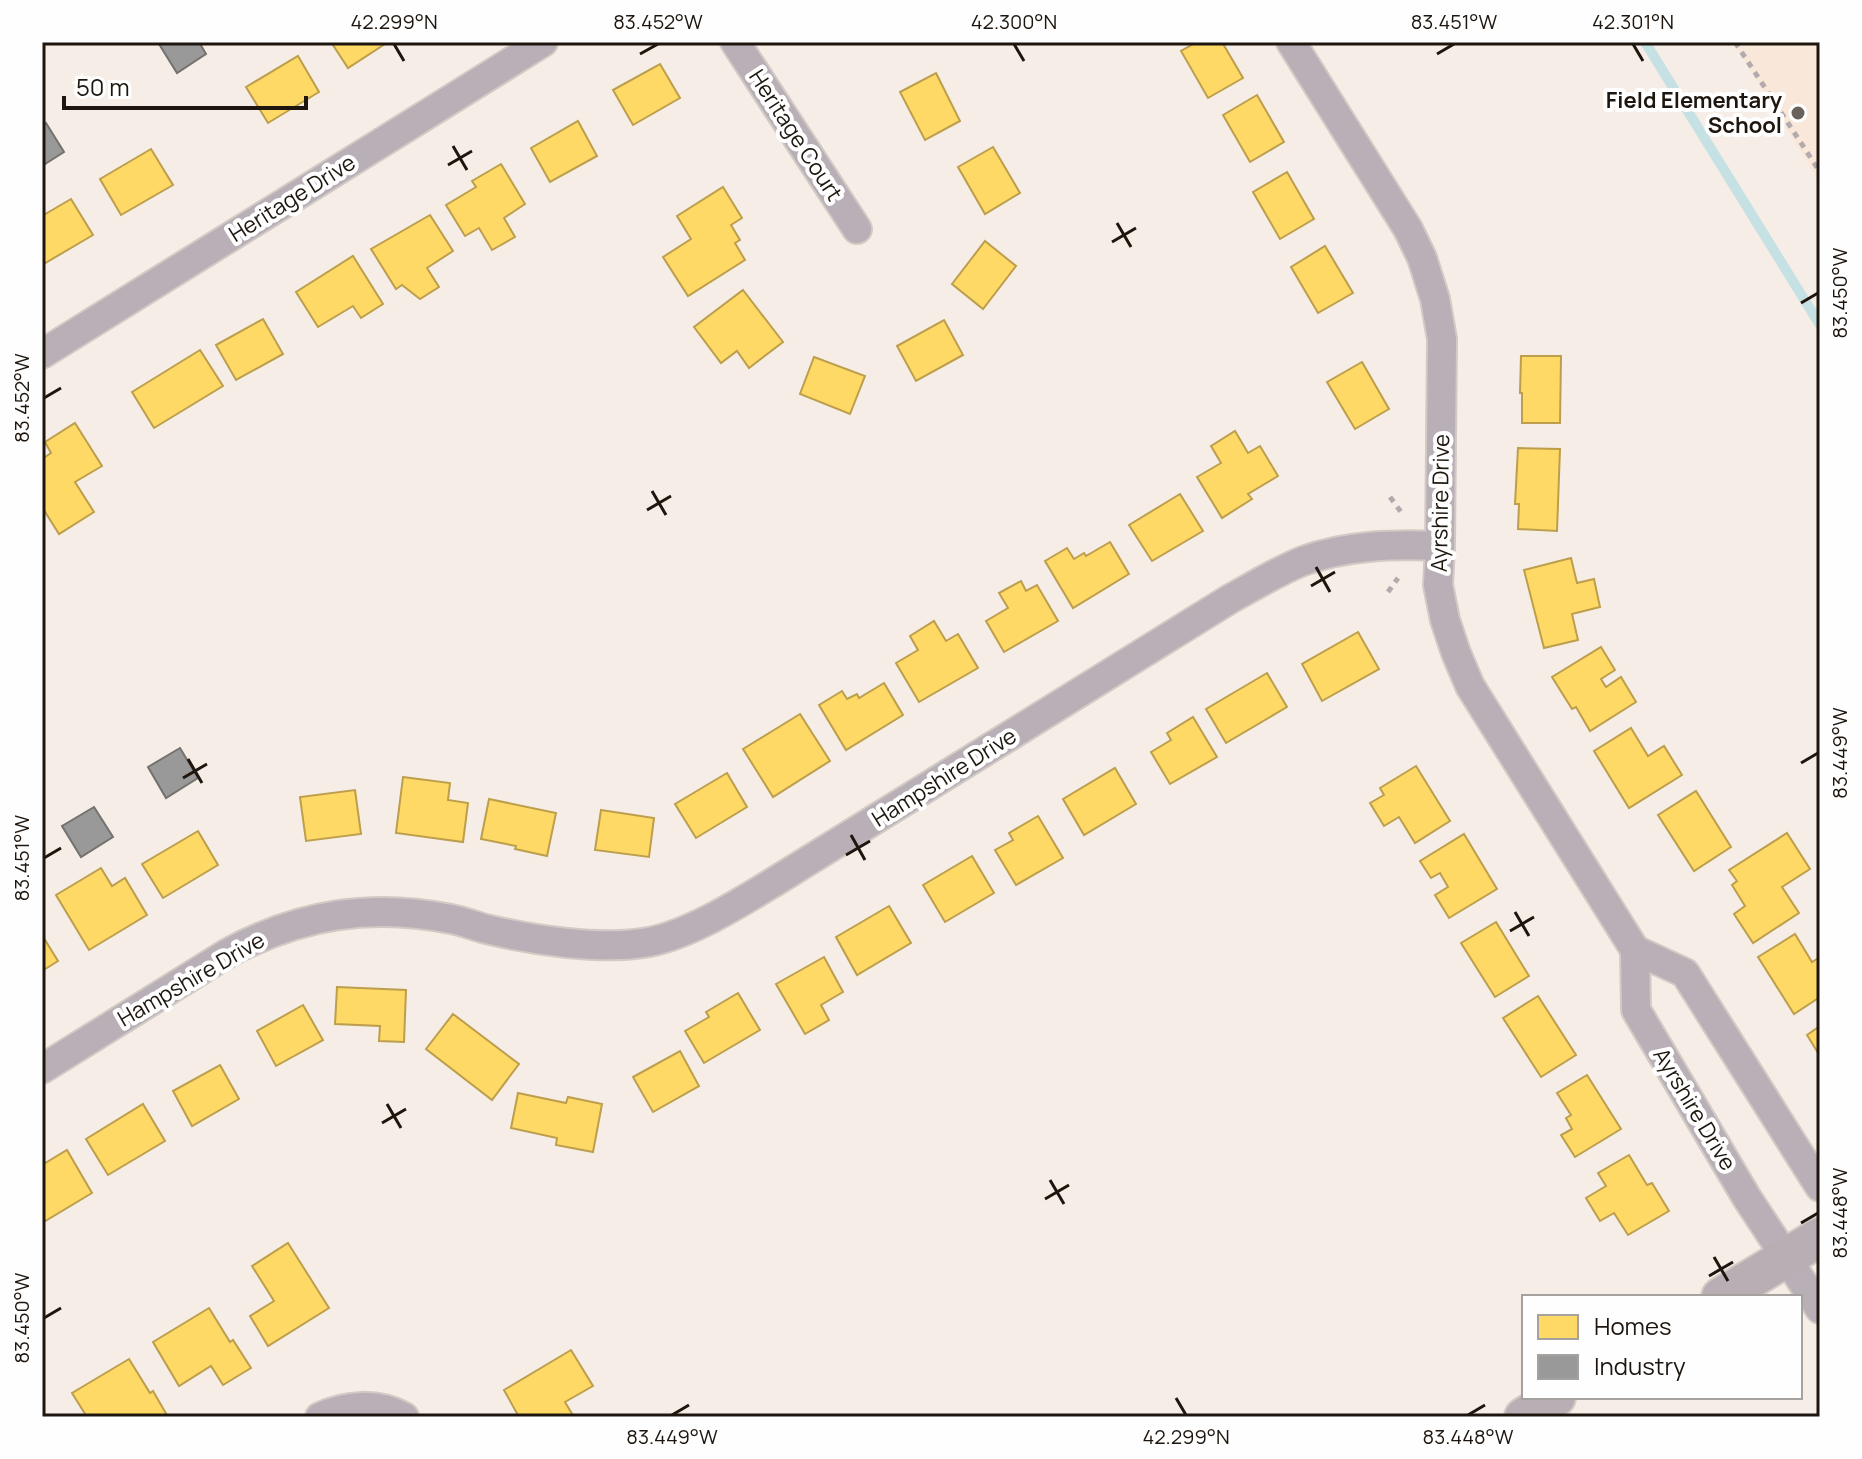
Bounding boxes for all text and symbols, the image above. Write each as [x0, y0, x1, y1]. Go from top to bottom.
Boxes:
text: 42.299°N [350, 8, 438, 35]
text: 83.452°W [613, 8, 703, 35]
text: 42.300°N [971, 8, 1057, 35]
text: 83.451°W [1411, 8, 1498, 35]
text: 42.301°N [1592, 8, 1674, 35]
scale bar [64, 60, 306, 110]
street label: Heritage Court [742, 64, 850, 207]
text: 50 m [76, 70, 130, 103]
place label: Field Elementary School [1606, 85, 1783, 140]
marker: Field Elementary School [1789, 104, 1807, 122]
street label: Heritage Drive [223, 147, 361, 249]
text: 83.450°W [1826, 247, 1853, 339]
text: 83.452°W [8, 353, 35, 443]
street label: Ayrshire Drive [1424, 434, 1456, 572]
text: 83.449°W [1826, 707, 1853, 799]
street label: Hampshire Drive [866, 720, 1022, 833]
text: 83.451°W [8, 814, 35, 901]
street label: Hampshire Drive [112, 925, 270, 1033]
street label: Ayrshire Drive [1647, 1042, 1743, 1176]
text: 83.448°W [1826, 1167, 1853, 1258]
text: 83.450°W [8, 1272, 35, 1364]
legend [1522, 1295, 1802, 1399]
text: Homes [1594, 1309, 1672, 1342]
text: Industry [1594, 1349, 1686, 1382]
text: 83.449°W [626, 1423, 718, 1450]
text: 42.299°N [1142, 1423, 1230, 1450]
text: 83.448°W [1423, 1423, 1514, 1450]

